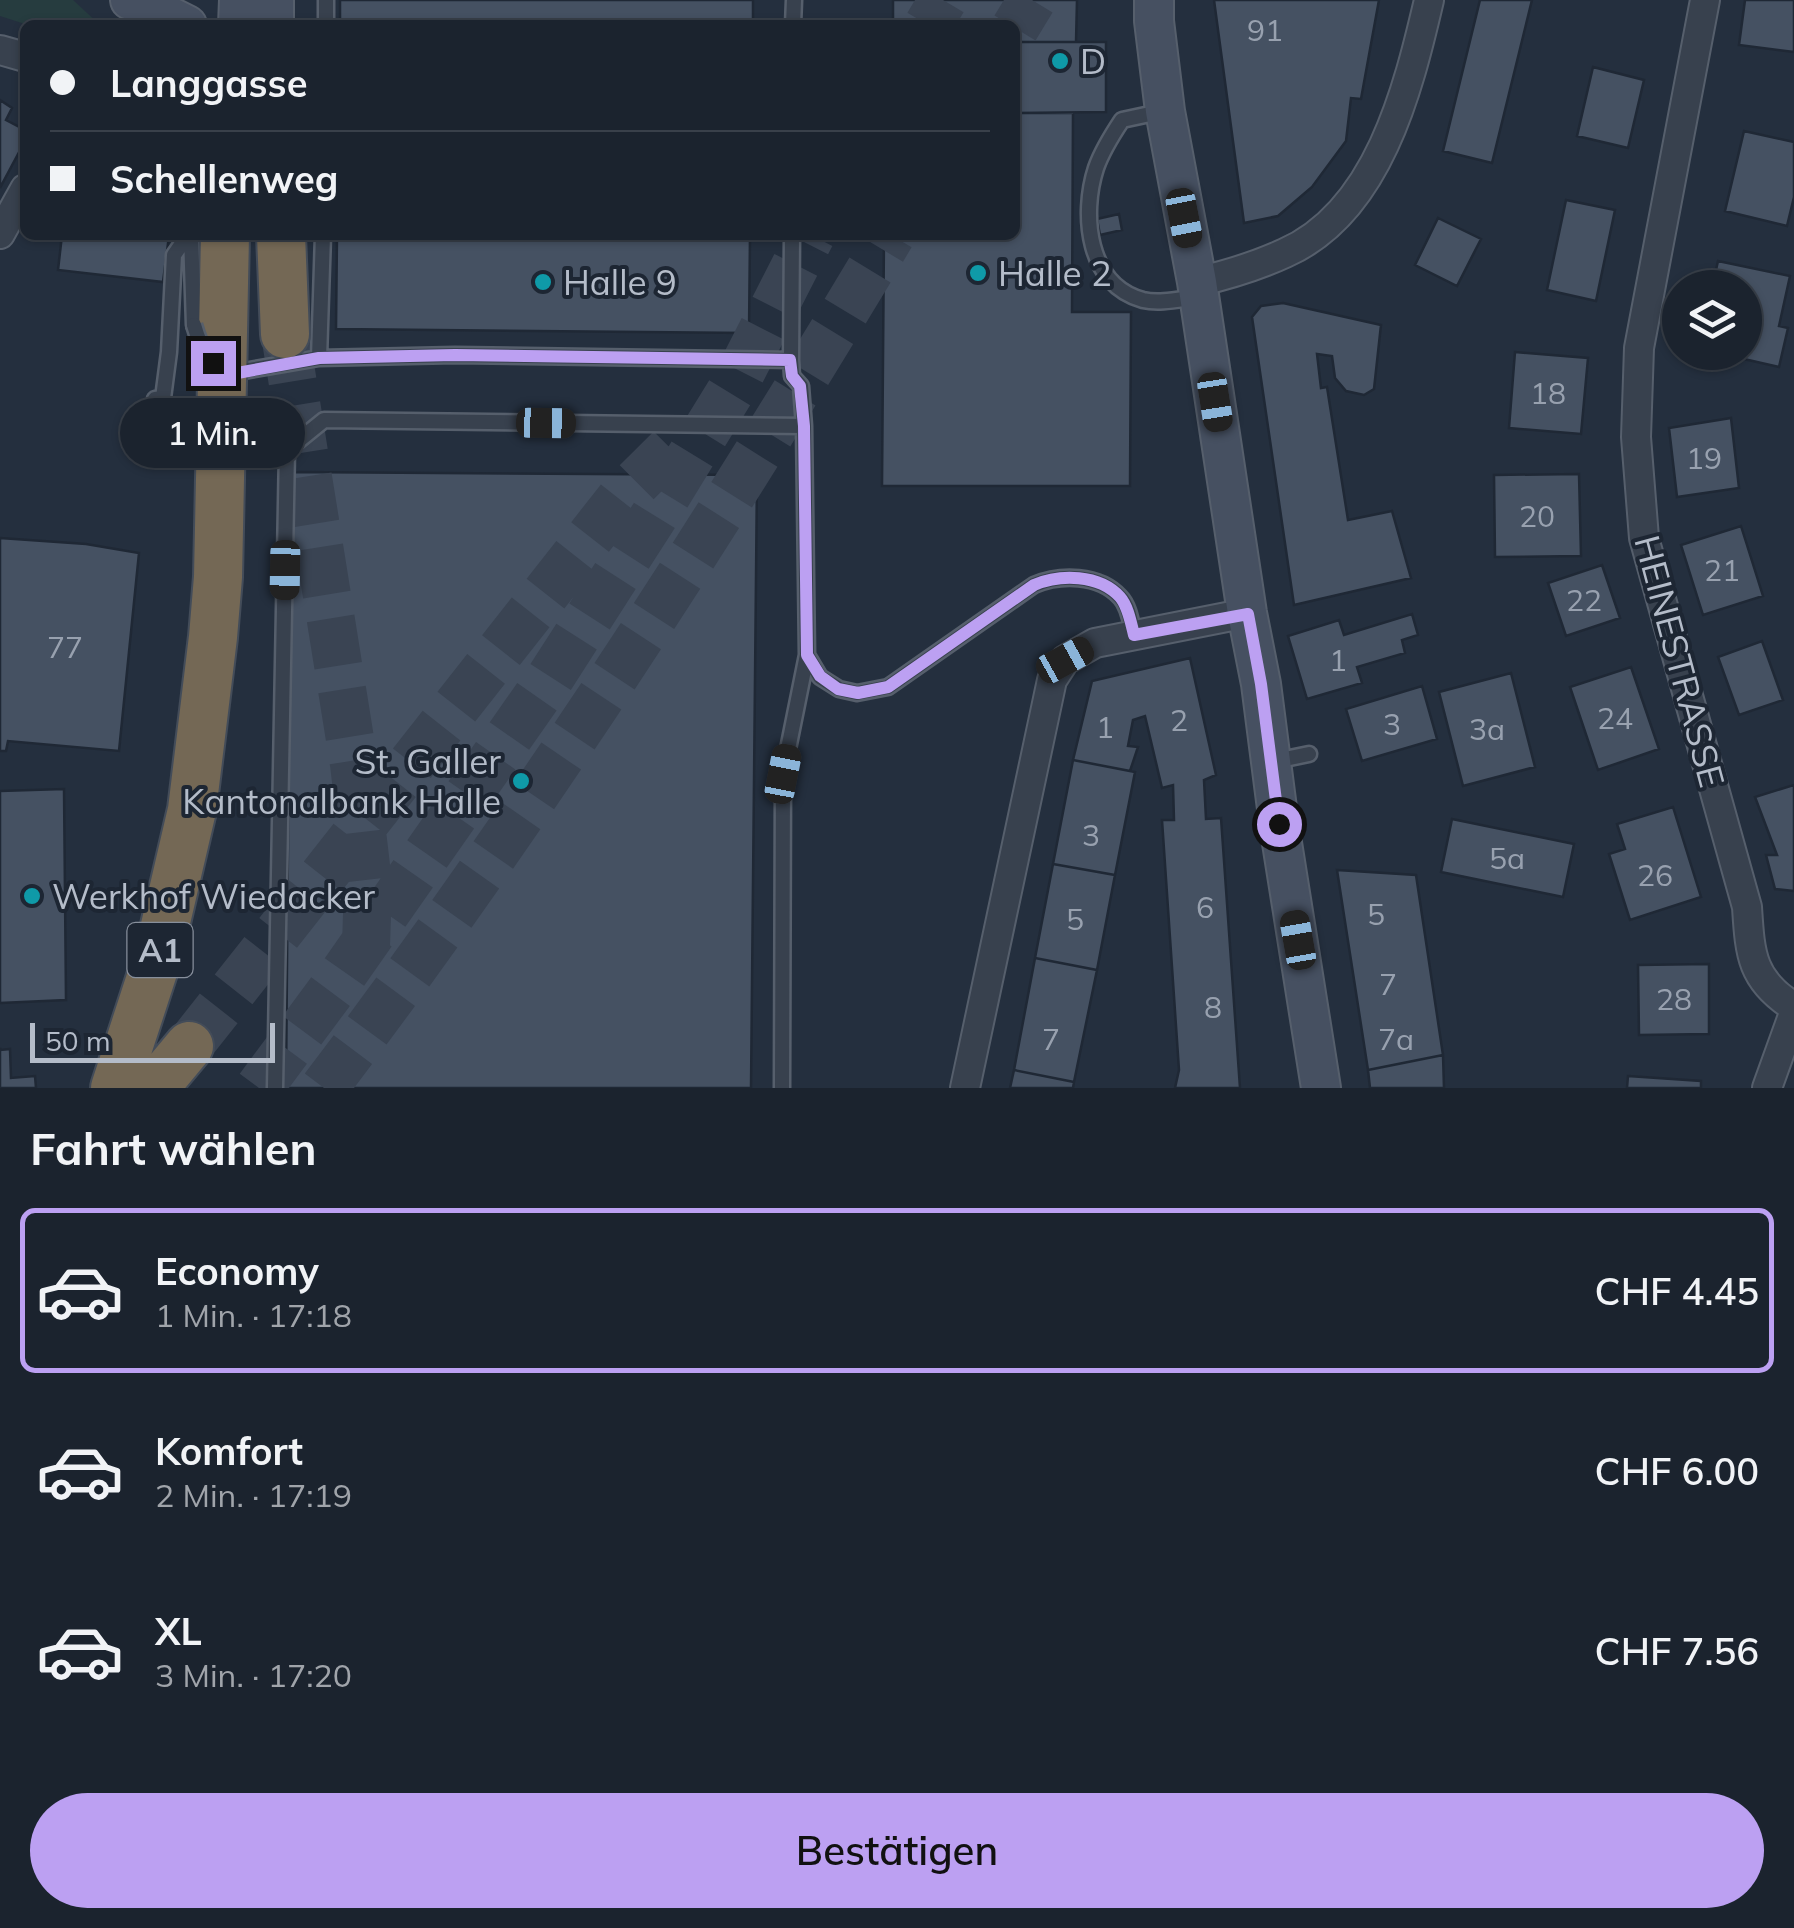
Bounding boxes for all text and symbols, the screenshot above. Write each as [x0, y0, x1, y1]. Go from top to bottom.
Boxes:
house number: 91 [1247, 11, 1283, 49]
place label: D [1080, 39, 1106, 83]
marker: D [1049, 50, 1071, 72]
text: Langgasse [110, 59, 308, 107]
text: Schellenweg [110, 155, 338, 203]
car [1164, 186, 1204, 250]
place label: Halle 2 [998, 251, 1112, 295]
place label: Halle 9 [563, 260, 677, 304]
marker: Halle 2 [967, 262, 989, 284]
map controls [1662, 270, 1762, 370]
button: layers [1662, 270, 1762, 370]
marker: Halle 9 [532, 271, 554, 293]
route end [191, 341, 236, 386]
car [1195, 370, 1235, 434]
house number: 18 [1530, 374, 1566, 412]
callout: 1 Min. [120, 398, 306, 468]
car [516, 407, 576, 439]
text: 1 Min. [168, 413, 257, 453]
house number: 19 [1686, 439, 1722, 477]
house number: 20 [1519, 497, 1555, 535]
street label: HEINESTRASSE [1625, 530, 1735, 792]
car [269, 540, 301, 600]
house number: 21 [1704, 551, 1740, 589]
house number: 22 [1566, 581, 1602, 619]
house number: 77 [47, 628, 83, 666]
car [1031, 632, 1099, 688]
house number: 1 [1329, 641, 1347, 679]
house number: 24 [1597, 699, 1633, 737]
house number: 2 [1170, 701, 1188, 739]
house number: 3 [1383, 705, 1401, 743]
house number: 1 [1096, 708, 1114, 746]
house number: 3a [1469, 710, 1505, 748]
place label: St. Galler Kantonalbank Halle [182, 739, 501, 823]
car [763, 742, 803, 806]
marker: St. Galler Kantonalbank Halle [510, 770, 532, 792]
route start [1257, 802, 1302, 847]
house number: 3 [1082, 816, 1100, 854]
house number: 5a [1489, 839, 1525, 877]
house number: 26 [1637, 856, 1673, 894]
place label: Werkhof Wiedacker [52, 874, 375, 918]
marker: Werkhof Wiedacker [21, 885, 43, 907]
house number: 6 [1196, 888, 1214, 926]
house number: 5 [1367, 895, 1385, 933]
house number: 5 [1066, 900, 1084, 938]
car [1278, 908, 1318, 972]
road number: A1 [128, 923, 192, 977]
house number: 7 [1379, 965, 1397, 1003]
house number: 28 [1656, 980, 1692, 1018]
house number: 8 [1204, 988, 1222, 1026]
scale bar [30, 1018, 275, 1062]
house number: 7 [1042, 1020, 1060, 1058]
house number: 7a [1378, 1020, 1414, 1058]
text: 50 m [45, 1023, 111, 1058]
text: Fahrt wählen [30, 1120, 317, 1176]
icon: car [35, 1246, 125, 1336]
text: Economy [155, 1247, 319, 1295]
text: CHF 4.45 [1595, 1267, 1759, 1315]
text: 1 Min. · 17:18 [155, 1295, 352, 1335]
icon: car [35, 1426, 125, 1516]
text: Komfort [155, 1427, 303, 1475]
text: CHF 6.00 [1595, 1447, 1759, 1495]
text: 2 Min. · 17:19 [155, 1475, 352, 1515]
icon: car [35, 1606, 125, 1696]
text: XL [155, 1607, 202, 1655]
text: CHF 7.56 [1595, 1627, 1759, 1675]
text: 3 Min. · 17:20 [155, 1655, 352, 1695]
button: Bestätigen [30, 1793, 1764, 1908]

